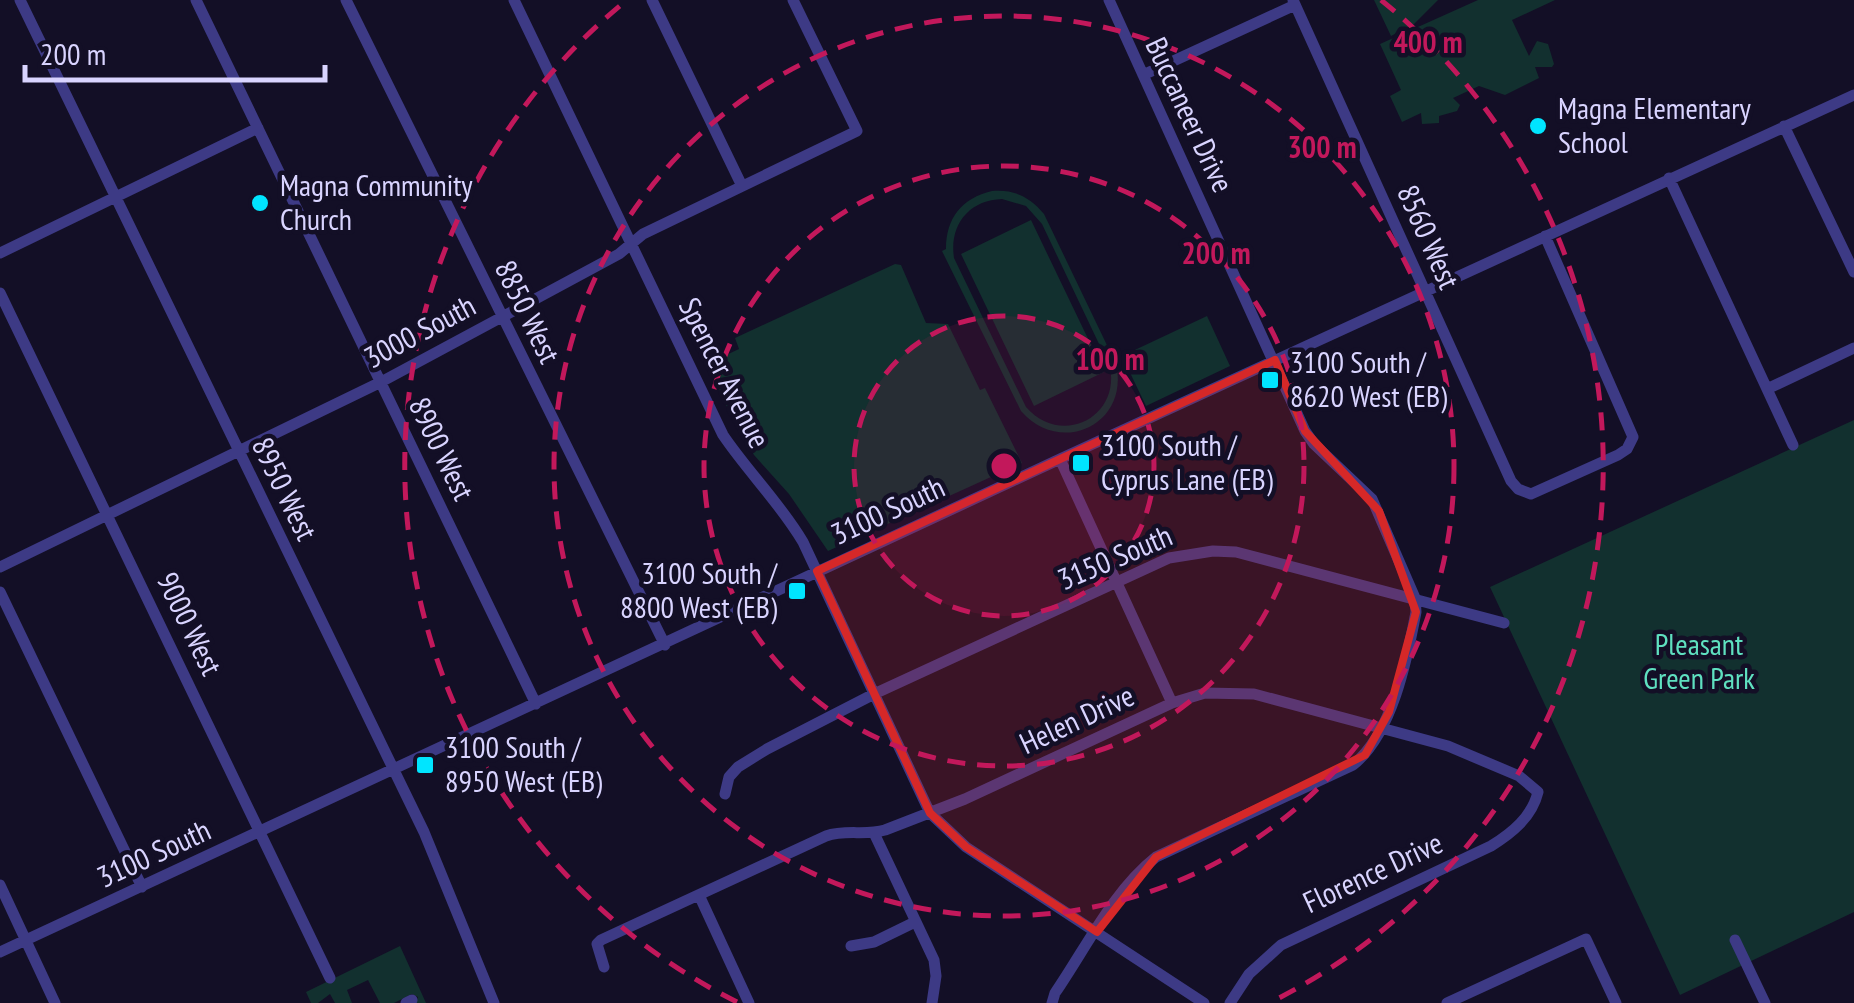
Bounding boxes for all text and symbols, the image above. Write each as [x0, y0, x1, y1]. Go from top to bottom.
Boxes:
scale bar [25, 20, 325, 82]
text: 400 m [1393, 22, 1463, 61]
street label: Buccaneer Drive [1137, 31, 1243, 198]
text: 200 m [40, 34, 106, 73]
place label: Magna Elementary School [1558, 88, 1751, 161]
marker: Magna Elementary School [1527, 115, 1549, 137]
text: 300 m [1287, 127, 1357, 166]
place label: Magna Community Church [280, 165, 473, 238]
street label: 8560 West [1389, 178, 1470, 295]
marker: Magna Community Church [249, 192, 271, 214]
text: 200 m [1181, 233, 1251, 272]
street label: 8850 West [487, 253, 570, 370]
street label: 3000 South [357, 285, 482, 376]
street label: Spencer Avenue [671, 291, 780, 454]
text: 100 m [1075, 339, 1145, 378]
place label: 3100 South / 8620 West (EB) [1290, 342, 1447, 415]
marker: 3100 South / 8620 West (EB) [1259, 369, 1281, 391]
street label: 8900 West [401, 390, 484, 507]
place label: 3100 South / Cyprus Lane (EB) [1101, 425, 1273, 498]
street label: 8950 West [244, 430, 327, 547]
centre of rings [986, 448, 1022, 484]
marker: 3100 South / Cyprus Lane (EB) [1070, 452, 1092, 474]
street label: 3100 South [824, 466, 950, 553]
street label: 3150 South [1051, 515, 1178, 598]
place label: 3100 South / 8800 West (EB) [620, 553, 778, 626]
street label: 9000 West [149, 565, 232, 682]
marker: 3100 South / 8800 West (EB) [786, 580, 808, 602]
park label: Pleasant Green Park [1643, 624, 1755, 697]
street label: Helen Drive [1013, 675, 1140, 762]
place label: 3100 South / 8950 West (EB) [445, 727, 602, 800]
marker: 3100 South / 8950 West (EB) [414, 754, 436, 776]
street label: 3100 South [90, 809, 216, 896]
street label: Florence Drive [1296, 822, 1448, 921]

